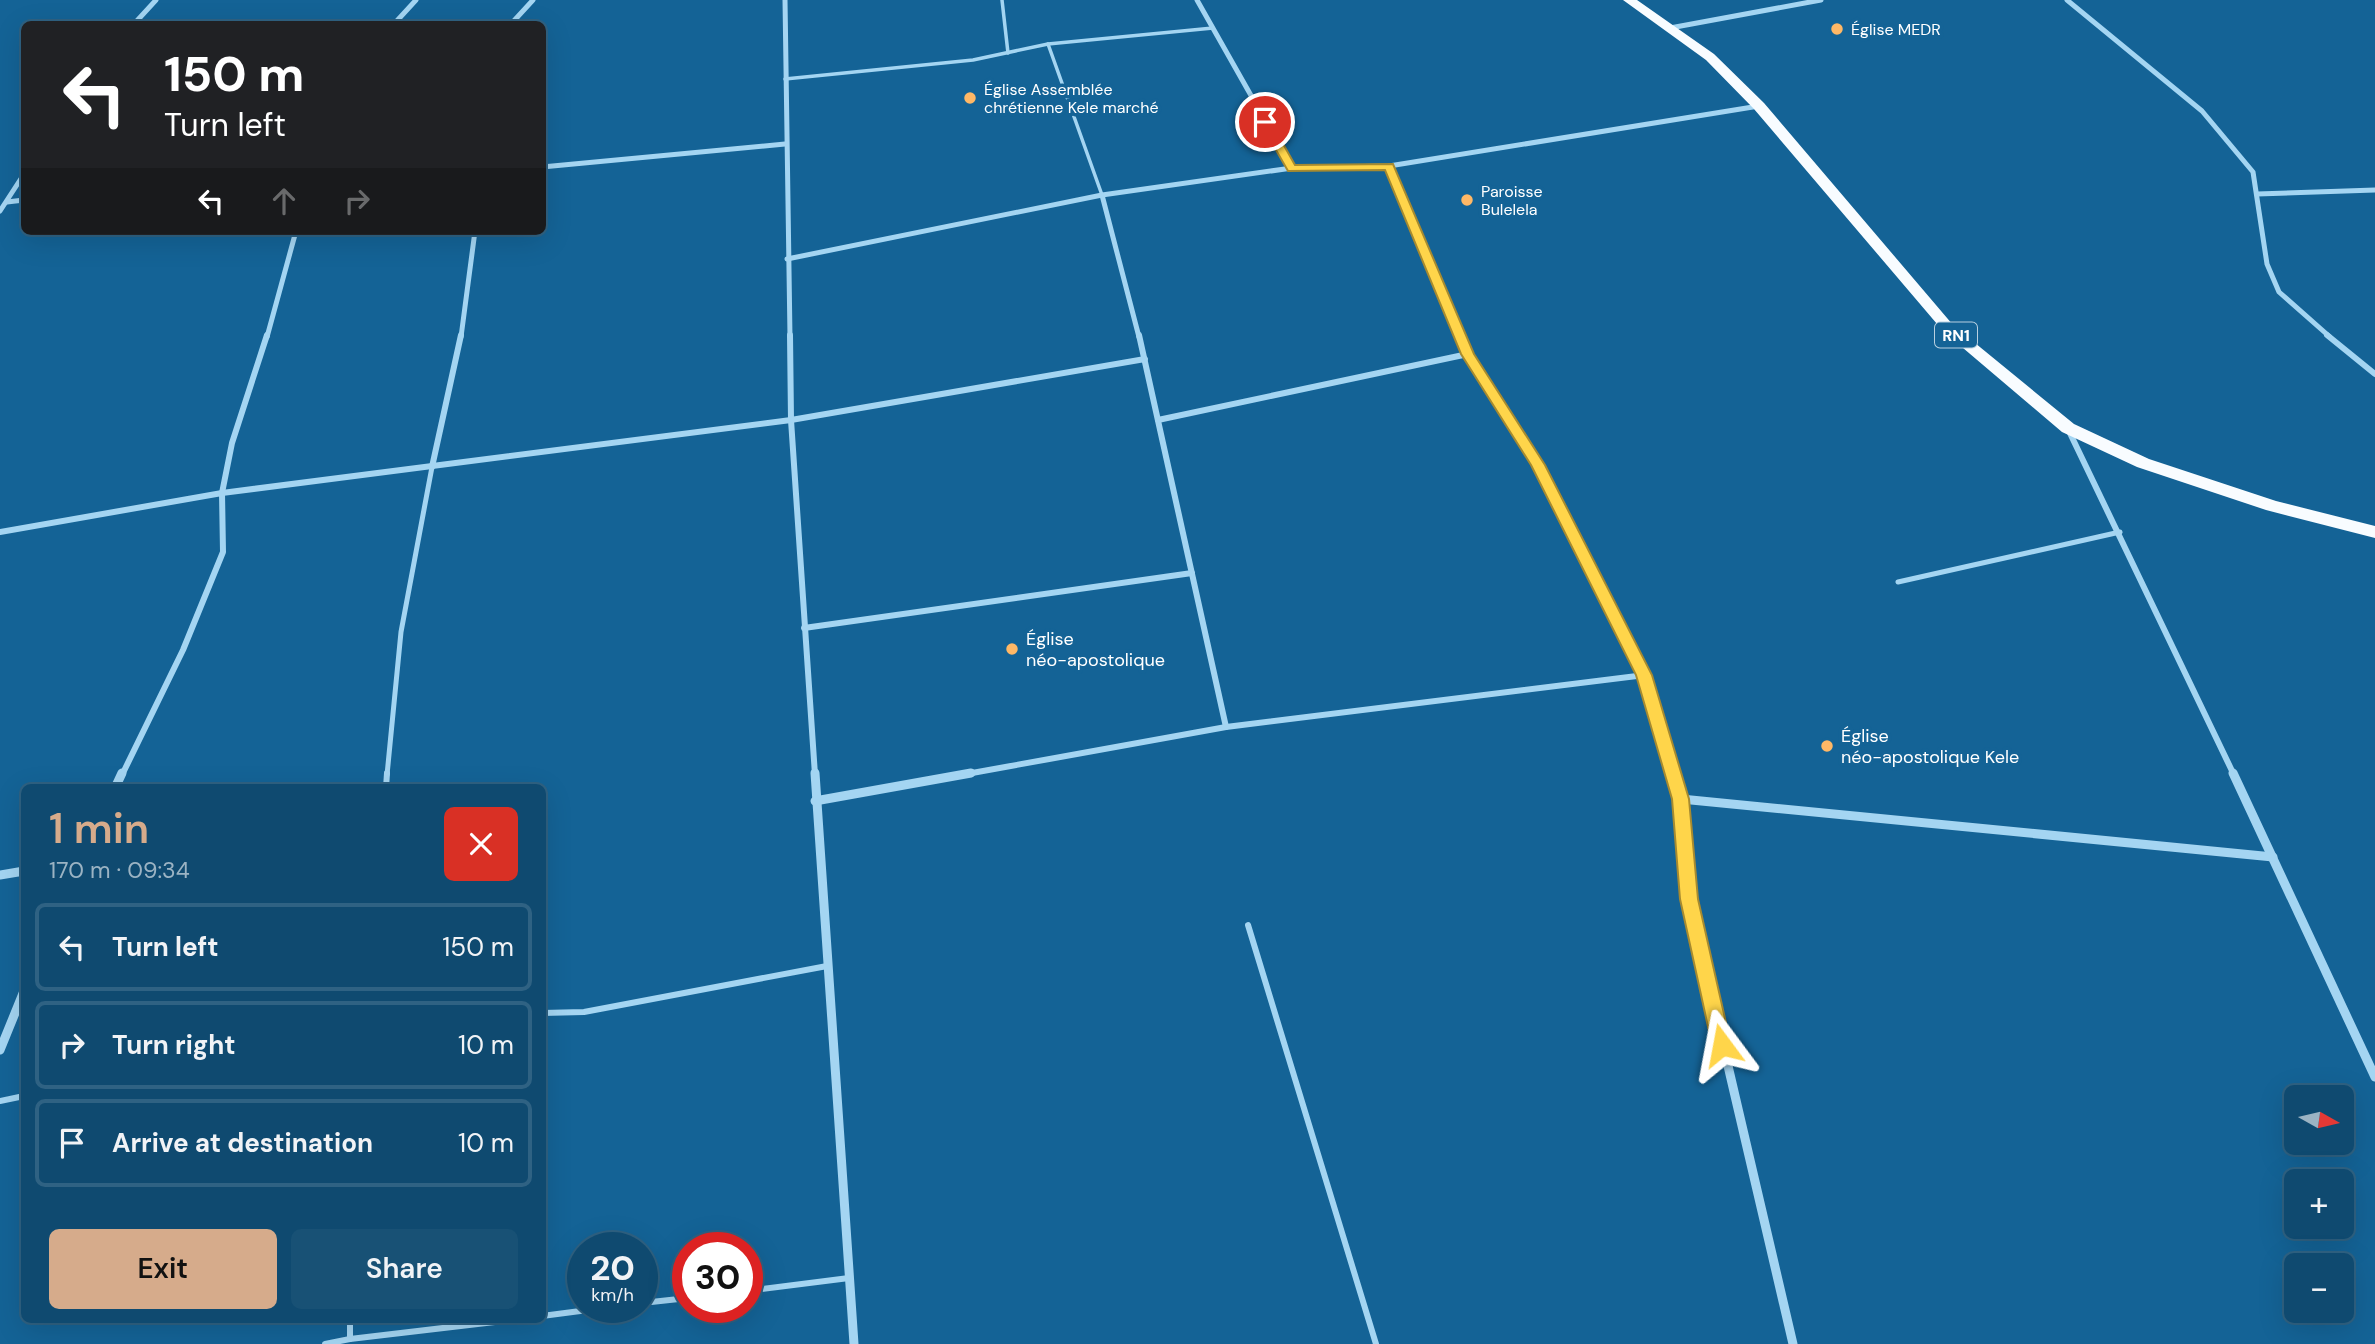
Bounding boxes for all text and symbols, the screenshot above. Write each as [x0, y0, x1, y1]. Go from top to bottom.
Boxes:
place label: Église MEDR [1851, 19, 1941, 40]
marker: Église MEDR [1829, 21, 1845, 37]
text: 150 m [164, 42, 304, 106]
icon: left [49, 49, 140, 140]
place label: Église Assemblée chrétienne Kele marché [984, 79, 1159, 118]
marker: Église Assemblée chrétienne Kele marché [962, 90, 978, 106]
pin [1235, 92, 1295, 152]
icon: arrive [1246, 103, 1284, 141]
text: Turn left [164, 104, 286, 146]
place label: Paroisse Bulelela [1481, 181, 1543, 220]
icon: left [192, 182, 230, 220]
icon: ahead [265, 182, 303, 220]
icon: right [338, 182, 376, 220]
marker: Paroisse Bulelela [1459, 192, 1475, 208]
road number: RN1 [1935, 322, 1977, 348]
place label: Église néo-apostolique [1026, 627, 1165, 672]
marker: Église néo-apostolique [1004, 641, 1020, 657]
place label: Église néo-apostolique Kele [1841, 724, 2019, 769]
marker: Église néo-apostolique Kele [1819, 738, 1835, 754]
text: 1 min [49, 801, 149, 856]
button: close [444, 807, 518, 881]
text: 170 m · 09:34 [49, 855, 190, 885]
icon: left [53, 928, 91, 966]
text: Turn left [112, 930, 219, 964]
text: 150 m [442, 930, 514, 964]
position arrow [1685, 1008, 1759, 1082]
icon: right [53, 1026, 91, 1064]
text: Turn right [112, 1028, 236, 1062]
text: 10 m [458, 1028, 514, 1062]
north arrow [2284, 1085, 2354, 1155]
map controls [2284, 1085, 2354, 1323]
icon: arrive [53, 1124, 91, 1162]
text: Arrive at destination [112, 1126, 373, 1160]
text: 10 m [458, 1126, 514, 1160]
button: + [2284, 1169, 2354, 1239]
button: Exit [49, 1229, 277, 1309]
button: Share [291, 1229, 518, 1309]
speed limit sign: 30 [672, 1232, 763, 1323]
text: 20 [590, 1245, 635, 1291]
button: − [2284, 1253, 2354, 1323]
text: km/h [591, 1283, 634, 1307]

